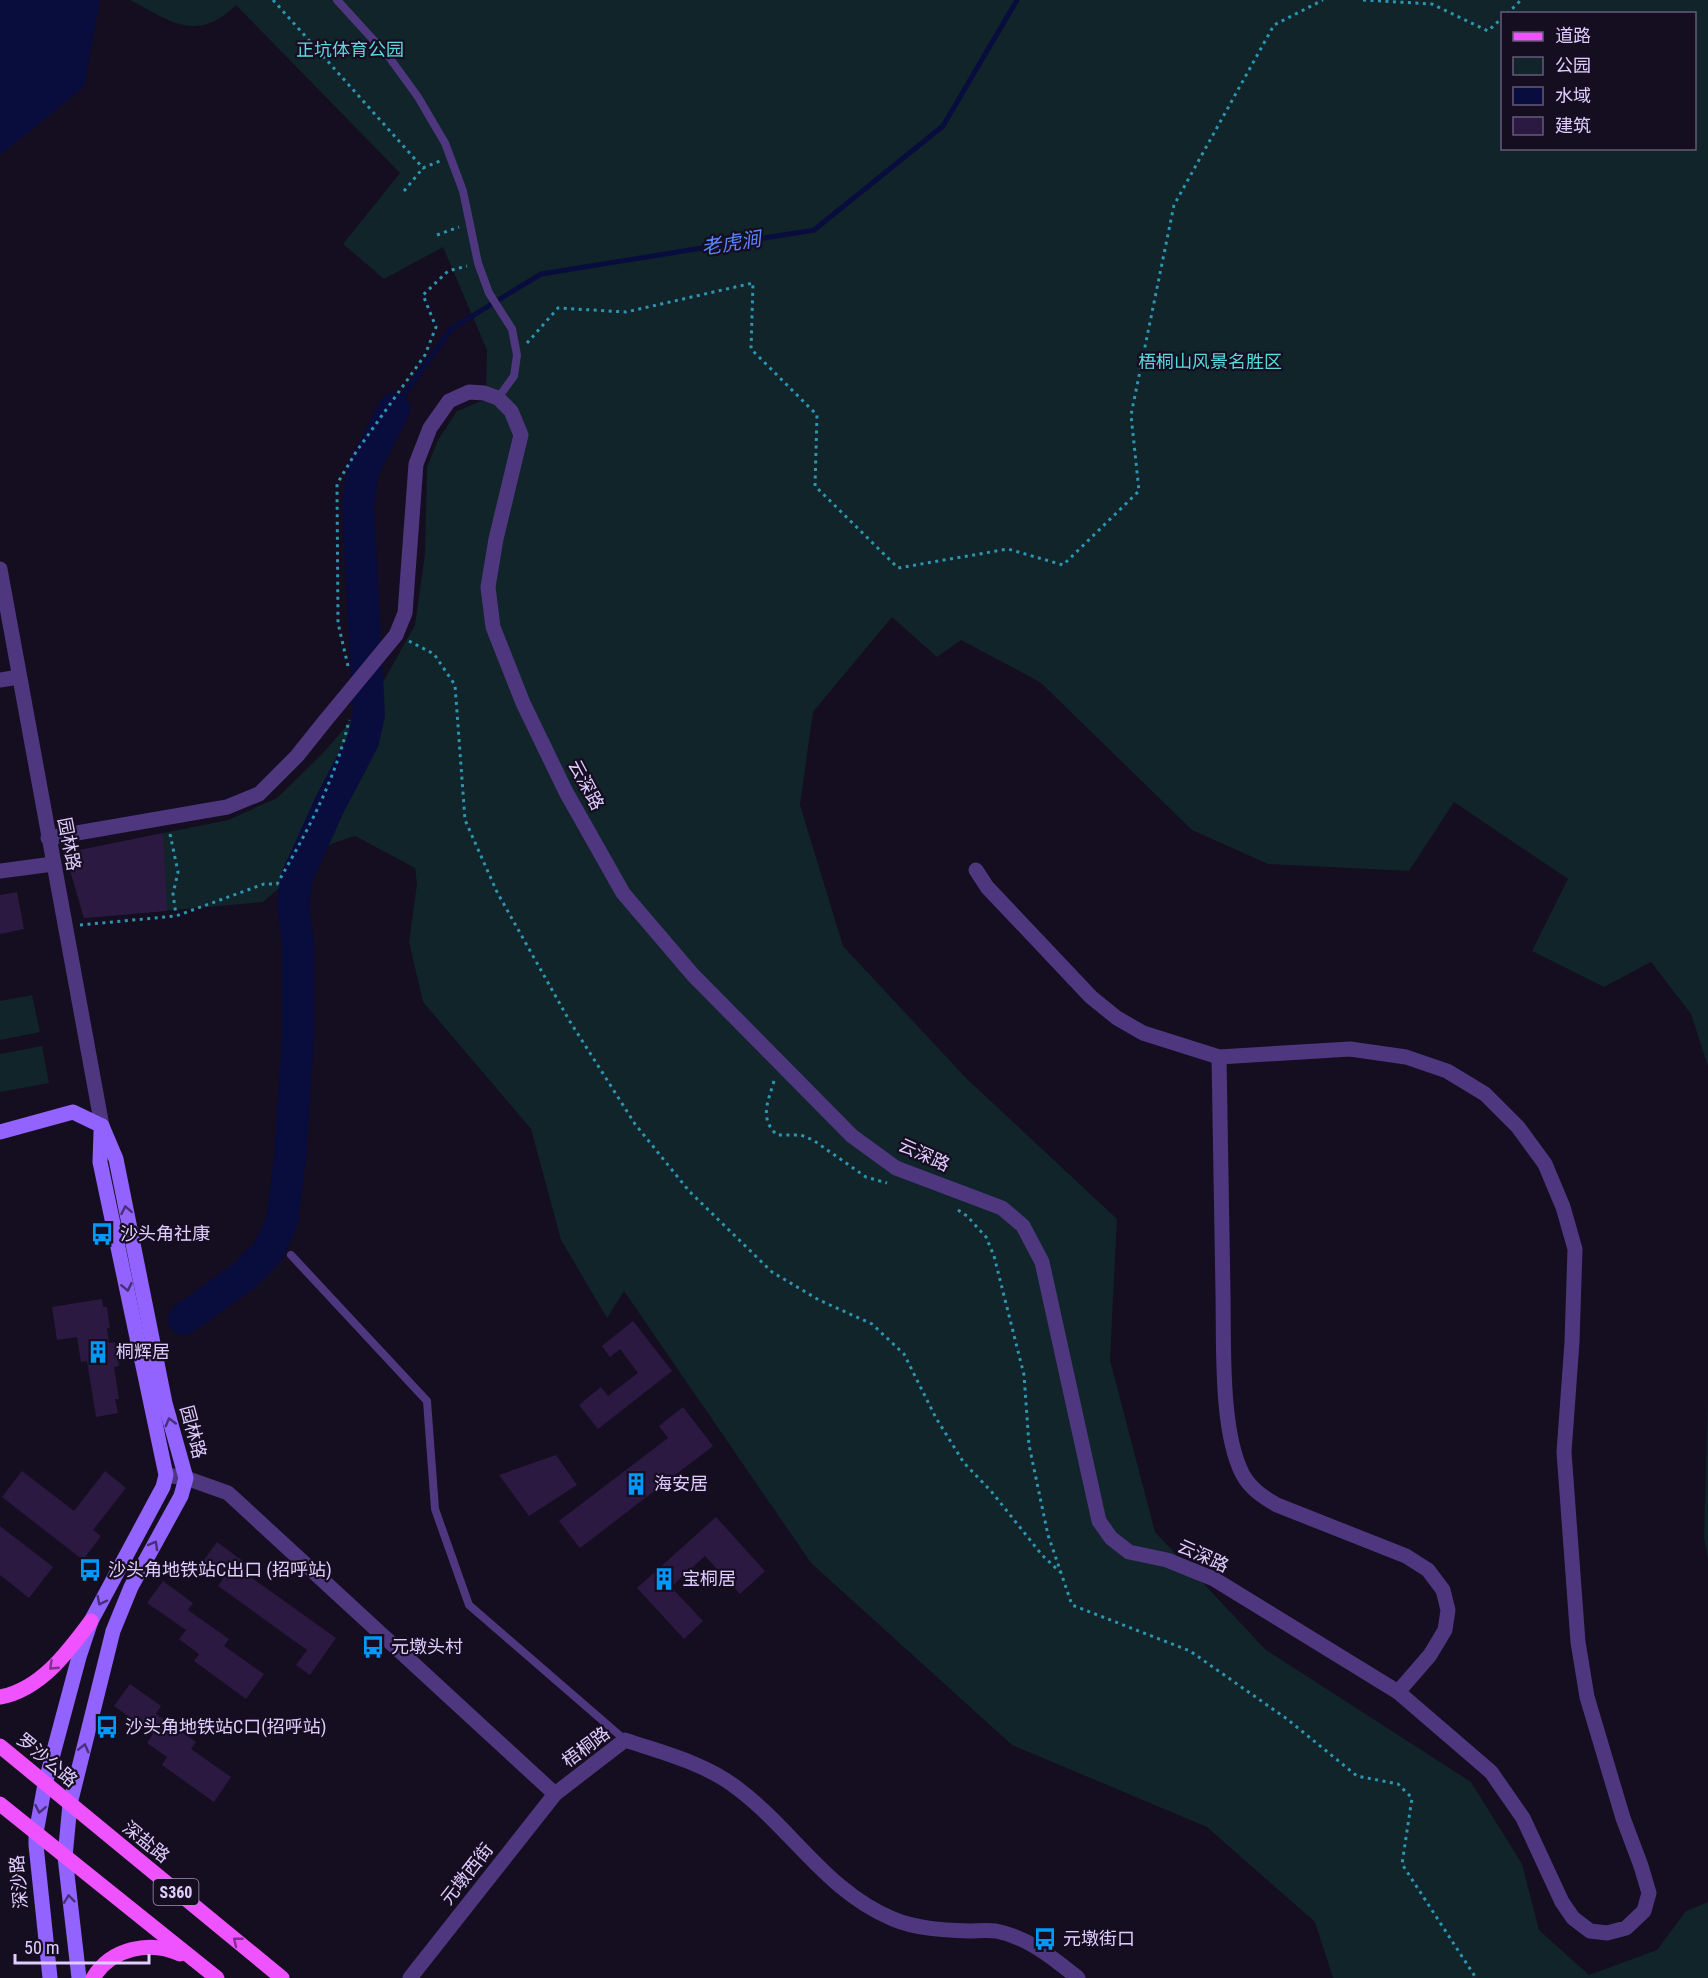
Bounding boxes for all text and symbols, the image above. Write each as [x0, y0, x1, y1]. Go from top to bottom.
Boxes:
legend [1501, 12, 1696, 150]
text: 道路 [1555, 25, 1591, 46]
park label: 正坑体育公园 [296, 39, 404, 60]
text: 公园 [1555, 55, 1591, 76]
text: 水域 [1555, 85, 1591, 106]
text: 建筑 [1555, 115, 1591, 136]
water label: 老虎涧 [699, 226, 765, 260]
park label: 梧桐山风景名胜区 [1138, 351, 1282, 372]
street label: 云深路 [564, 756, 608, 814]
street label: 园林路 [54, 815, 85, 872]
street label: 云深路 [895, 1134, 953, 1175]
one-way arrow [120, 1206, 133, 1216]
bus stop icon: 沙头角社康 [89, 1221, 115, 1247]
place label: 沙头角社康 [120, 1223, 210, 1244]
one-way arrow [119, 1282, 132, 1292]
building icon: 桐辉居 [85, 1339, 111, 1365]
place label: 桐辉居 [116, 1341, 170, 1362]
street label: 园林路 [176, 1403, 211, 1461]
one-way arrow [164, 1417, 177, 1427]
building icon: 海安居 [623, 1471, 649, 1497]
place label: 海安居 [654, 1473, 708, 1494]
street label: 云深路 [1174, 1535, 1232, 1576]
one-way arrow [147, 1540, 158, 1551]
bus stop icon: 沙头角地铁站C出口 (招呼站) [77, 1557, 103, 1583]
place label: 沙头角地铁站C出口 (招呼站) [108, 1559, 332, 1581]
building icon: 宝桐居 [651, 1566, 677, 1592]
place label: 宝桐居 [682, 1568, 736, 1589]
one-way arrow [96, 1595, 108, 1606]
bus stop icon: 元墩头村 [360, 1634, 386, 1660]
place label: 元墩头村 [391, 1636, 463, 1657]
one-way arrow [50, 1659, 60, 1670]
bus stop icon: 沙头角地铁站C口(招呼站) [94, 1714, 120, 1740]
place label: 沙头角地铁站C口(招呼站) [125, 1716, 327, 1738]
street label: 梧桐路 [558, 1722, 614, 1771]
street label: 罗沙公路 [13, 1728, 82, 1791]
one-way arrow [76, 1743, 89, 1753]
one-way arrow [34, 1803, 47, 1813]
street label: 深盐路 [119, 1816, 174, 1867]
street label: 元墩西街 [436, 1839, 497, 1909]
street label: 深沙路 [6, 1854, 31, 1910]
road number: S360 [154, 1879, 198, 1905]
one-way arrow [63, 1895, 76, 1904]
bus stop icon: 元墩街口 [1032, 1926, 1058, 1952]
scale bar [15, 1927, 148, 1965]
place label: 元墩街口 [1063, 1928, 1135, 1949]
text: 50 m [24, 1937, 59, 1958]
one-way arrow [233, 1938, 244, 1949]

